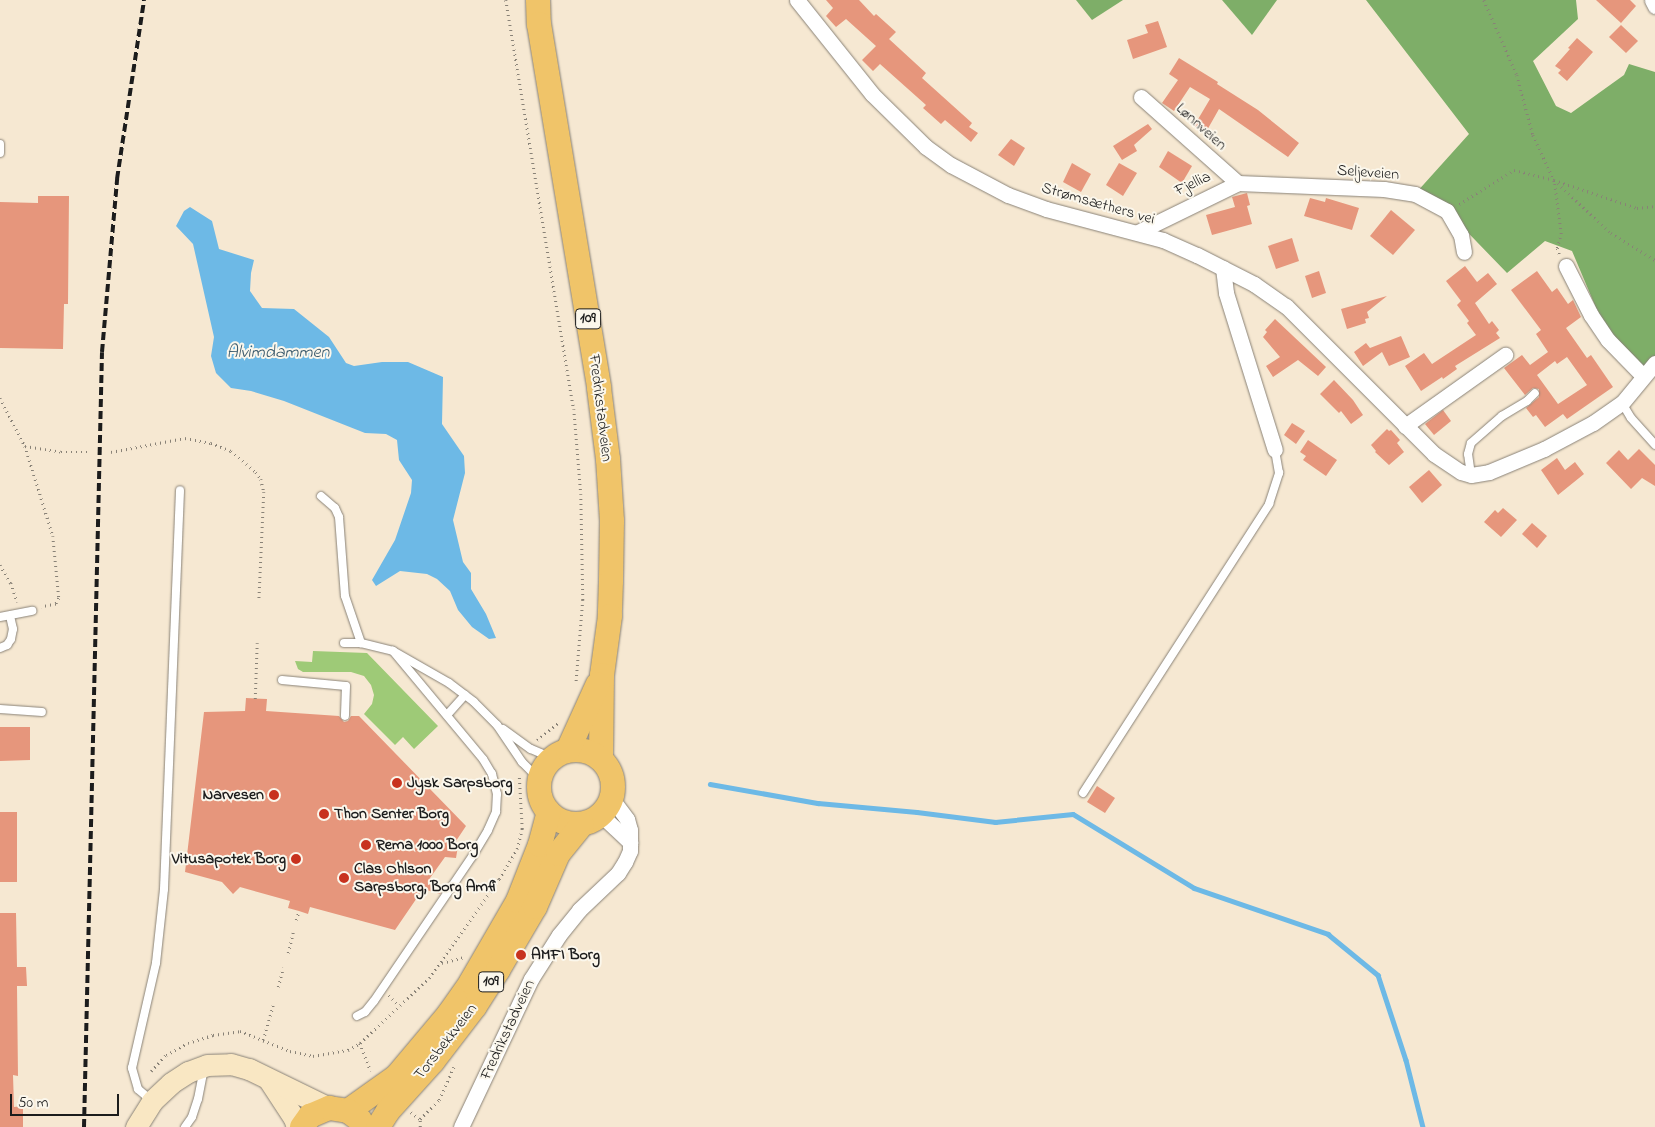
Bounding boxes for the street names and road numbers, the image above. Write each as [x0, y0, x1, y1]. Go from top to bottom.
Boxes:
street label: Lønnveien [1172, 99, 1230, 155]
street label: Seljeveien [1336, 161, 1400, 185]
street label: Fjellia [1172, 167, 1214, 201]
street label: Strømsæthers vei [1039, 179, 1157, 229]
road number: 109 [574, 306, 602, 332]
street label: Fredrikstadveien [584, 353, 616, 463]
road number: 109 [477, 970, 505, 994]
street label: Fredrikstadveien [476, 977, 540, 1083]
street label: Torsbekkveien [410, 1000, 482, 1084]

